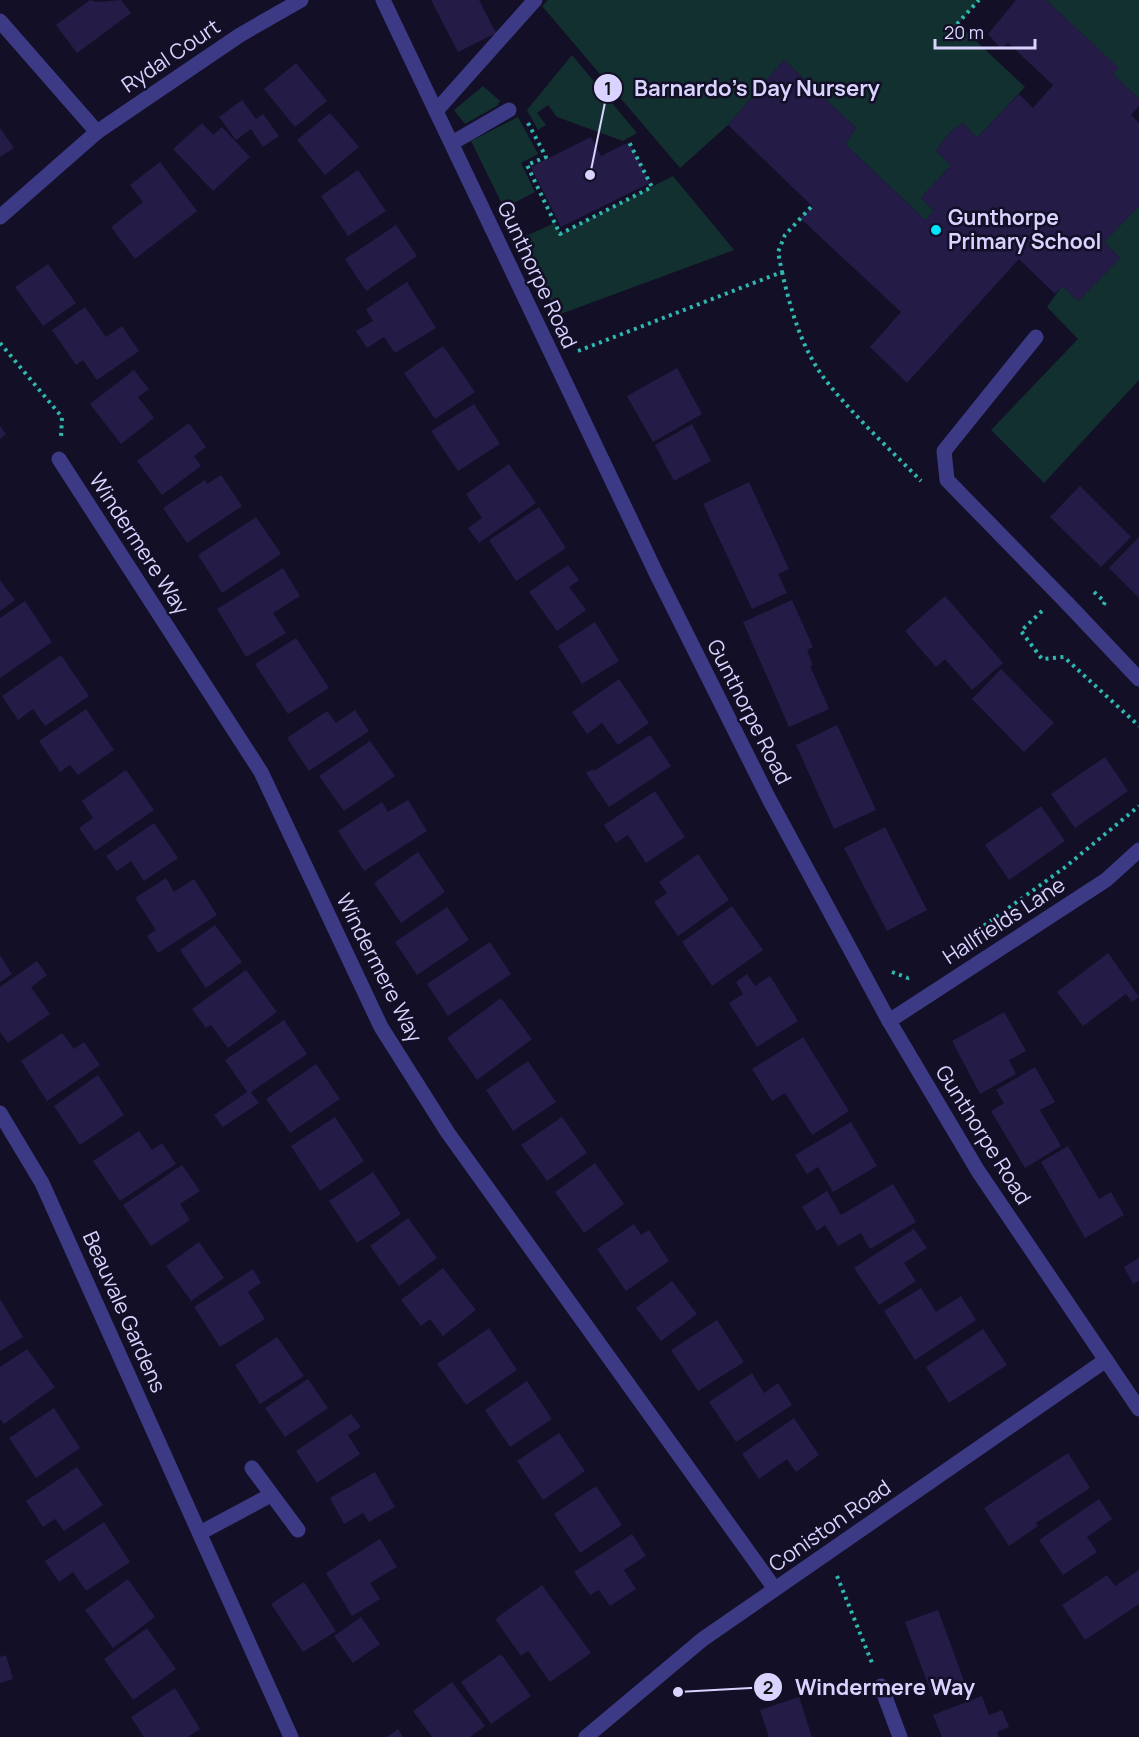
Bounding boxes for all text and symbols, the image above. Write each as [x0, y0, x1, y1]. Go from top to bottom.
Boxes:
street label: Rydal Court [116, 12, 225, 98]
scale bar [935, 12, 1036, 50]
text: 20 m [944, 20, 984, 44]
callout: Barnardo's Day Nursery [593, 68, 892, 108]
text: Barnardo's Day Nursery [634, 73, 881, 103]
text: 1 [604, 76, 612, 100]
street label: Gunthorpe Road [492, 196, 584, 353]
place label: Gunthorpe Primary School [948, 203, 1102, 255]
marker: Gunthorpe Primary School [929, 223, 943, 237]
street label: Windermere Way [84, 467, 196, 620]
street label: Gunthorpe Road [701, 634, 799, 789]
street label: Hallfields Lane [937, 870, 1070, 970]
street label: Windermere Way [330, 888, 429, 1047]
street label: Gunthorpe Road [930, 1059, 1038, 1209]
street label: Beauvale Gardens [77, 1226, 173, 1397]
street label: Coniston Road [763, 1473, 896, 1578]
callout: Windermere Way [753, 1667, 987, 1707]
text: Windermere Way [795, 1672, 976, 1702]
text: 2 [763, 1675, 773, 1699]

